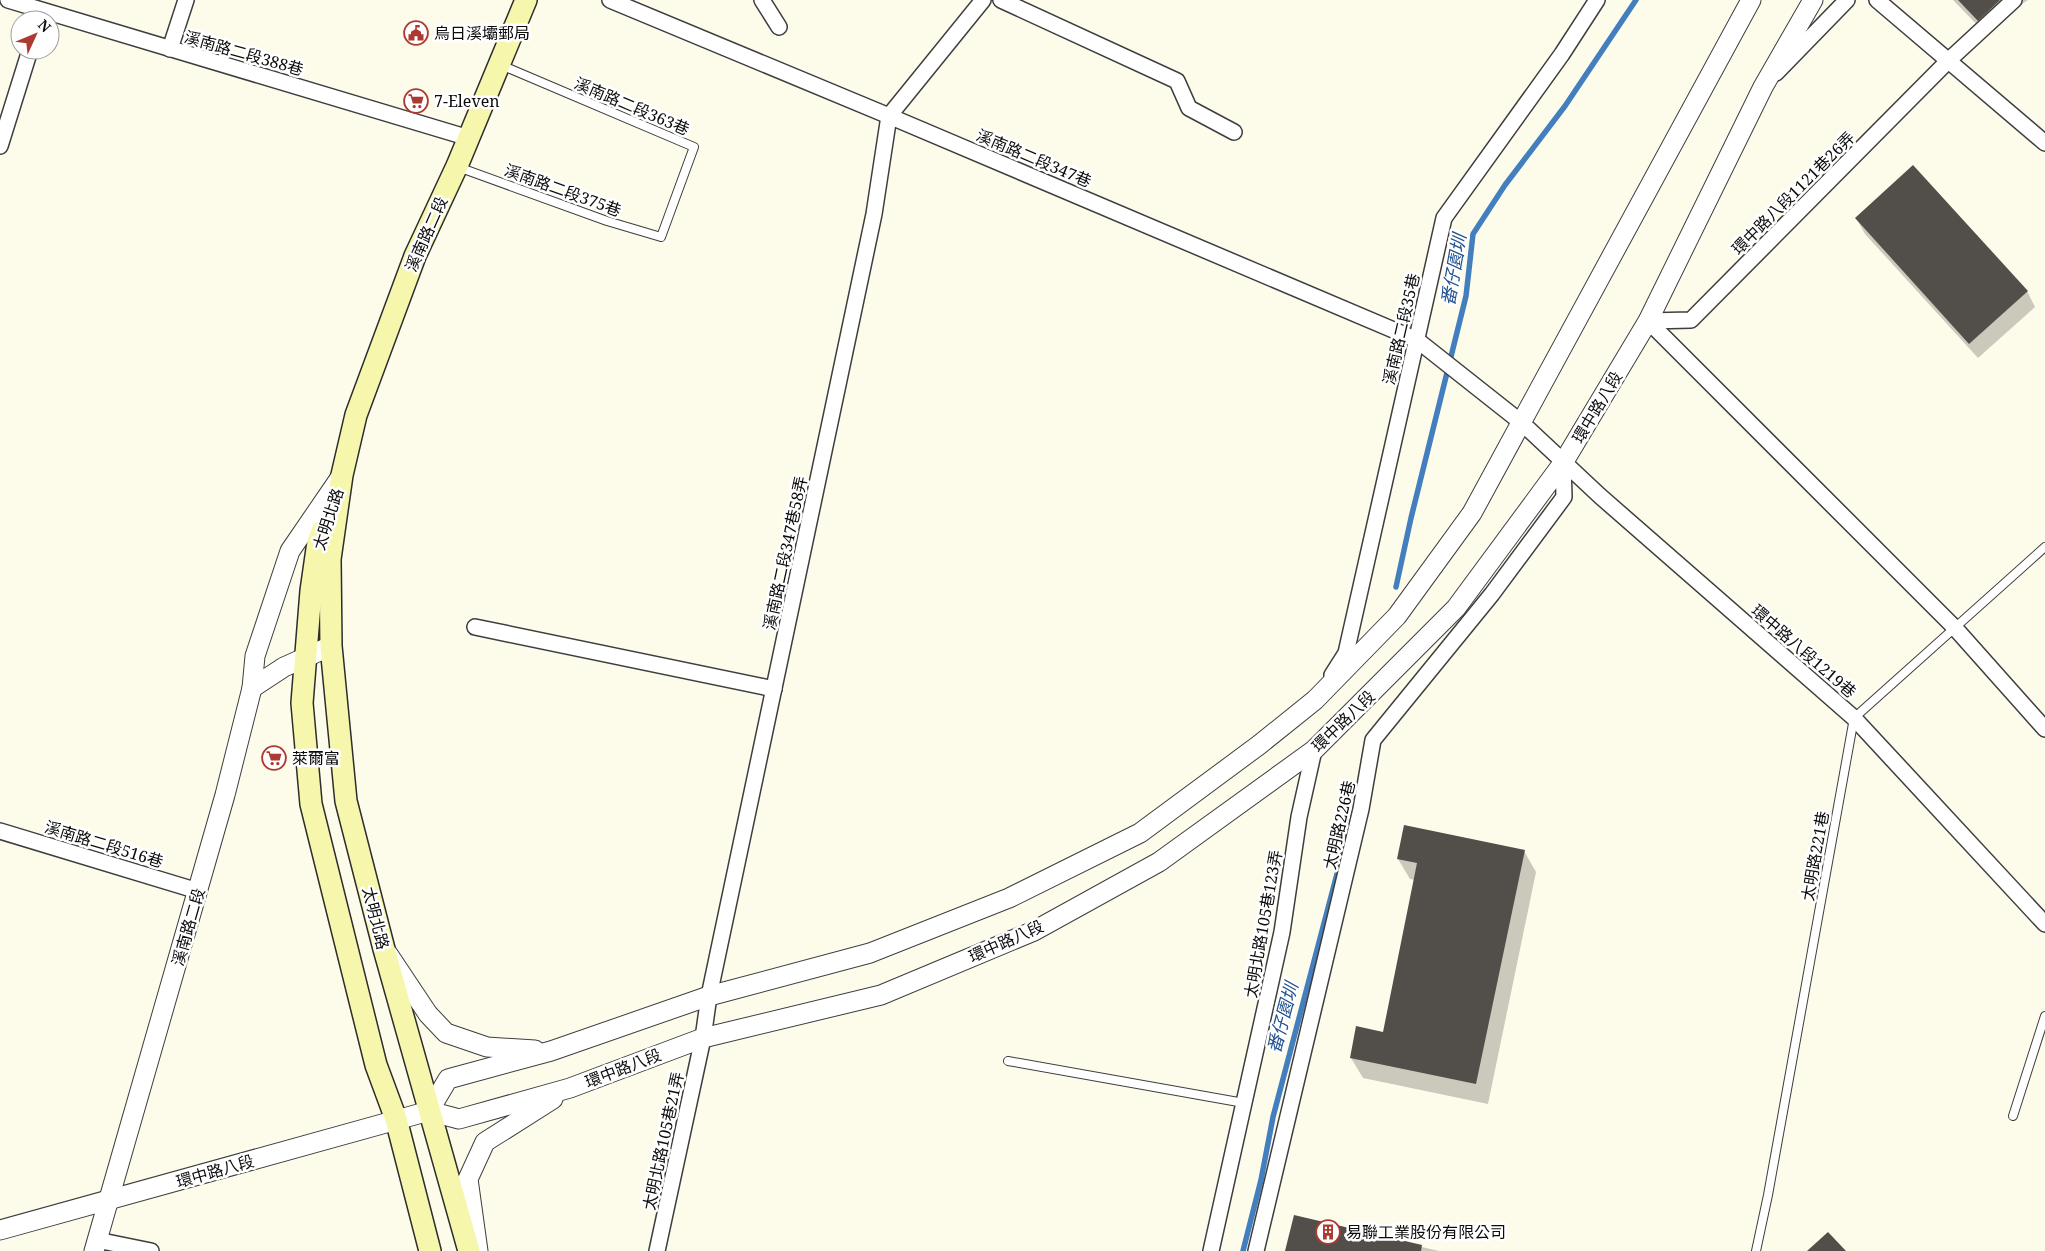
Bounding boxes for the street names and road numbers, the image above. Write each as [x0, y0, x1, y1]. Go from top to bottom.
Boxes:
street label: 溪南路二段388巷 [182, 25, 306, 81]
street label: 溪南路二段363巷 [571, 72, 693, 140]
street label: 溪南路二段347巷 [973, 124, 1095, 192]
street label: 環中路八段1121巷26弄 [1727, 127, 1859, 259]
street label: 溪南路二段375巷 [502, 159, 624, 221]
street label: 溪南路二段 [400, 193, 452, 275]
street label: 溪南路二段35巷 [1377, 271, 1425, 387]
street label: 環中路八段 [1567, 367, 1627, 447]
street label: 溪南路二段347巷58弄 [758, 474, 812, 632]
street label: 太明北路 [308, 485, 348, 553]
street label: 環中路八段1219巷 [1747, 599, 1861, 703]
street label: 環中路八段 [1307, 685, 1379, 757]
street label: 太明路226巷 [1318, 778, 1360, 872]
street label: 太明路221巷 [1796, 809, 1834, 903]
street label: 溪南路二段516巷 [42, 816, 166, 872]
street label: 太明北路105巷123弄 [1239, 848, 1287, 1000]
street label: 太明北路 [358, 884, 394, 952]
street label: 溪南路二段 [166, 886, 210, 968]
street label: 環中路八段 [965, 915, 1047, 967]
street label: 環中路八段 [582, 1043, 664, 1093]
street label: 太明北路105巷21弄 [638, 1070, 688, 1212]
street label: 環中路八段 [174, 1149, 256, 1193]

